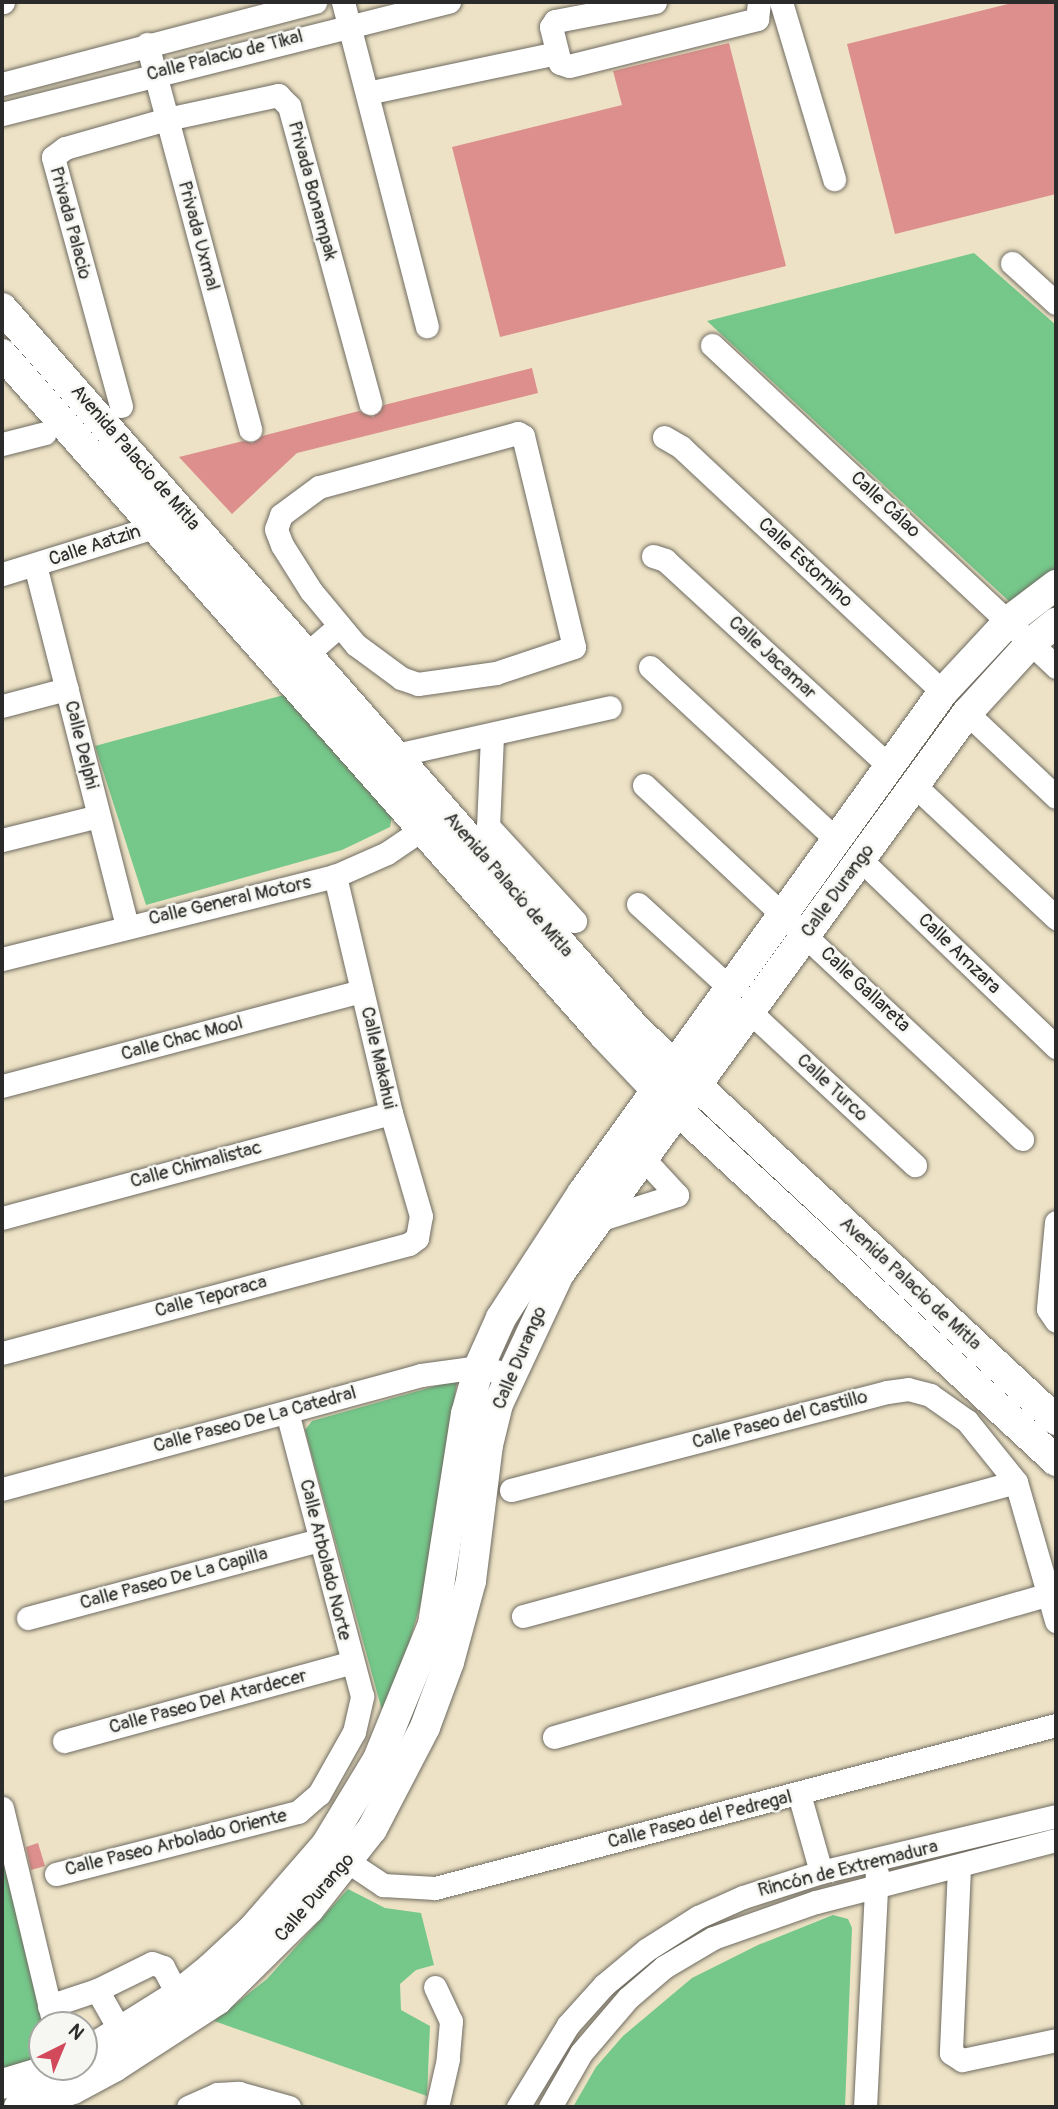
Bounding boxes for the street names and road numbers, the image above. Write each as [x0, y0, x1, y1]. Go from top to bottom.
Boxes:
street label: Calle Palacio de Tikal [144, 26, 306, 86]
street label: Privada Bonampak [282, 119, 342, 263]
street label: Privada Palacio [44, 164, 96, 282]
street label: Privada Uxmal [172, 179, 224, 293]
street label: Avenida Palacio de Mitla [66, 381, 204, 535]
street label: Calle Cálao [845, 467, 925, 543]
street label: Calle Estornino [753, 513, 857, 613]
street label: Calle Aatzin [46, 520, 144, 572]
street label: Calle Jacamar [723, 611, 821, 705]
street label: Calle Delphi [59, 698, 103, 792]
street label: Avenida Palacio de Mitla [439, 808, 577, 962]
street label: Calle Durango [797, 840, 879, 942]
street label: Calle General Motors [147, 871, 313, 931]
street label: Calle Amzara [913, 909, 1005, 999]
street label: Calle Gallareta [815, 943, 915, 1037]
street label: Calle Makahui [355, 1005, 401, 1111]
street label: Calle Chac Mool [119, 1012, 245, 1066]
street label: Calle Turco [792, 1049, 872, 1127]
street label: Calle Chimalistac [128, 1137, 264, 1193]
street label: Avenida Palacio de Mitla [834, 1212, 986, 1356]
street label: Calle Teporaca [152, 1271, 270, 1323]
street label: Calle Durango [488, 1303, 552, 1413]
street label: Calle Paseo De La Catedral [151, 1382, 359, 1458]
street label: Calle Paseo del Castillo [690, 1386, 870, 1454]
street label: Calle Arbolado Norte [294, 1477, 356, 1643]
street label: Calle Paseo De La Capilla [77, 1543, 271, 1615]
street label: Calle Paseo Del Atardecer [107, 1665, 309, 1739]
street label: Calle Paseo del Pedregal [605, 1786, 795, 1854]
street label: Calle Paseo Arbolado Oriente [63, 1804, 289, 1882]
street label: Rincón de Extremadura [756, 1836, 940, 1902]
street label: Calle Durango [270, 1849, 360, 1947]

